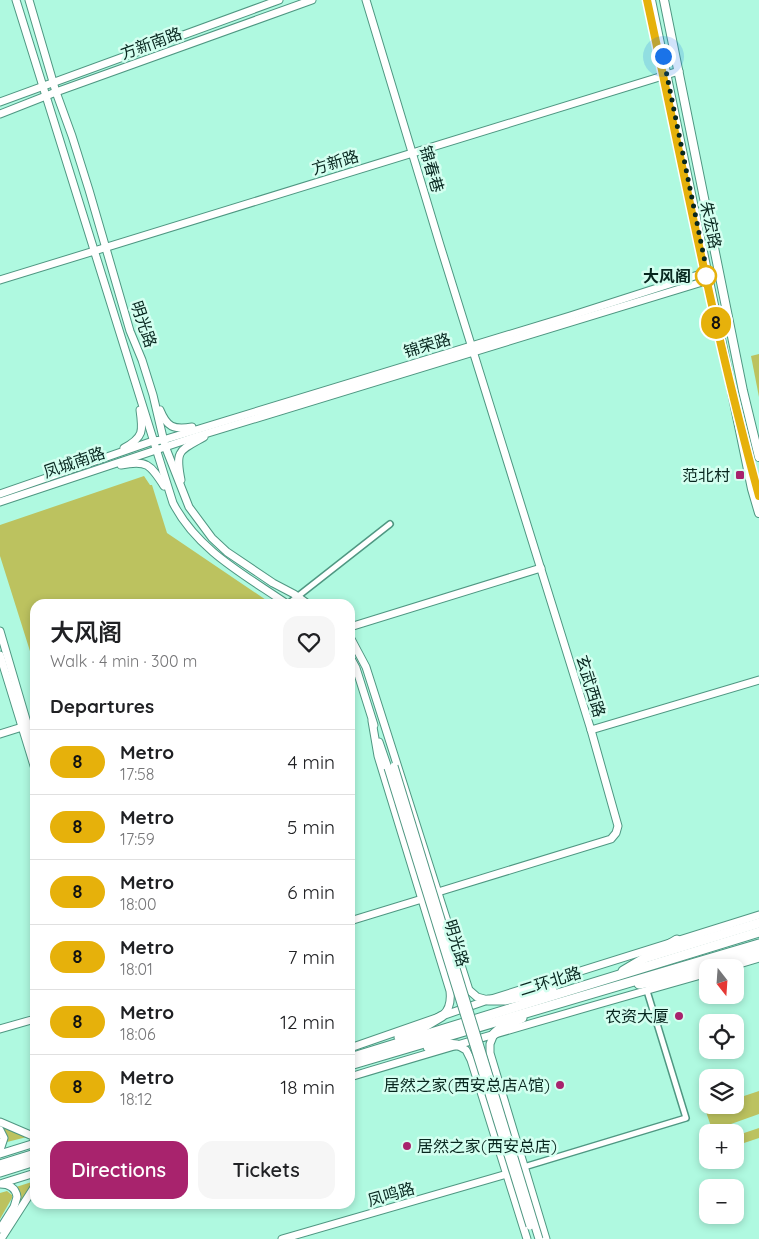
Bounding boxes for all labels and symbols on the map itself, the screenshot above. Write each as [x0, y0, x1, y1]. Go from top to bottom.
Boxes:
street label: 方新南路 [118, 23, 184, 63]
your location [651, 44, 676, 69]
street label: 锦春巷 [416, 143, 448, 195]
street label: 方新路 [309, 145, 361, 179]
street label: 朱宏路 [696, 199, 726, 251]
marker: 大风阁 [695, 265, 717, 287]
place label: 大风阁 [643, 266, 691, 286]
street label: 明光路 [127, 298, 161, 350]
line badge: 8 [700, 307, 732, 339]
street label: 锦荣路 [401, 328, 453, 362]
street label: 凤城南路 [40, 442, 108, 482]
place label: 范北村 [682, 465, 730, 485]
marker: 范北村 [734, 469, 746, 481]
street label: 玄武西路 [572, 652, 610, 720]
street label: 明光路 [440, 917, 474, 969]
north arrow [699, 959, 744, 1004]
street label: 二环北路 [516, 962, 584, 1000]
place label: 农资大厦 [605, 1006, 669, 1026]
marker: 农资大厦 [673, 1010, 685, 1022]
place label: 居然之家(西安总店A馆) [384, 1075, 550, 1095]
marker: 居然之家(西安总店A馆) [554, 1079, 566, 1091]
place label: 居然之家(西安总店) [417, 1136, 557, 1156]
marker: 居然之家(西安总店) [401, 1140, 413, 1152]
street label: 凤鸣路 [365, 1178, 417, 1210]

